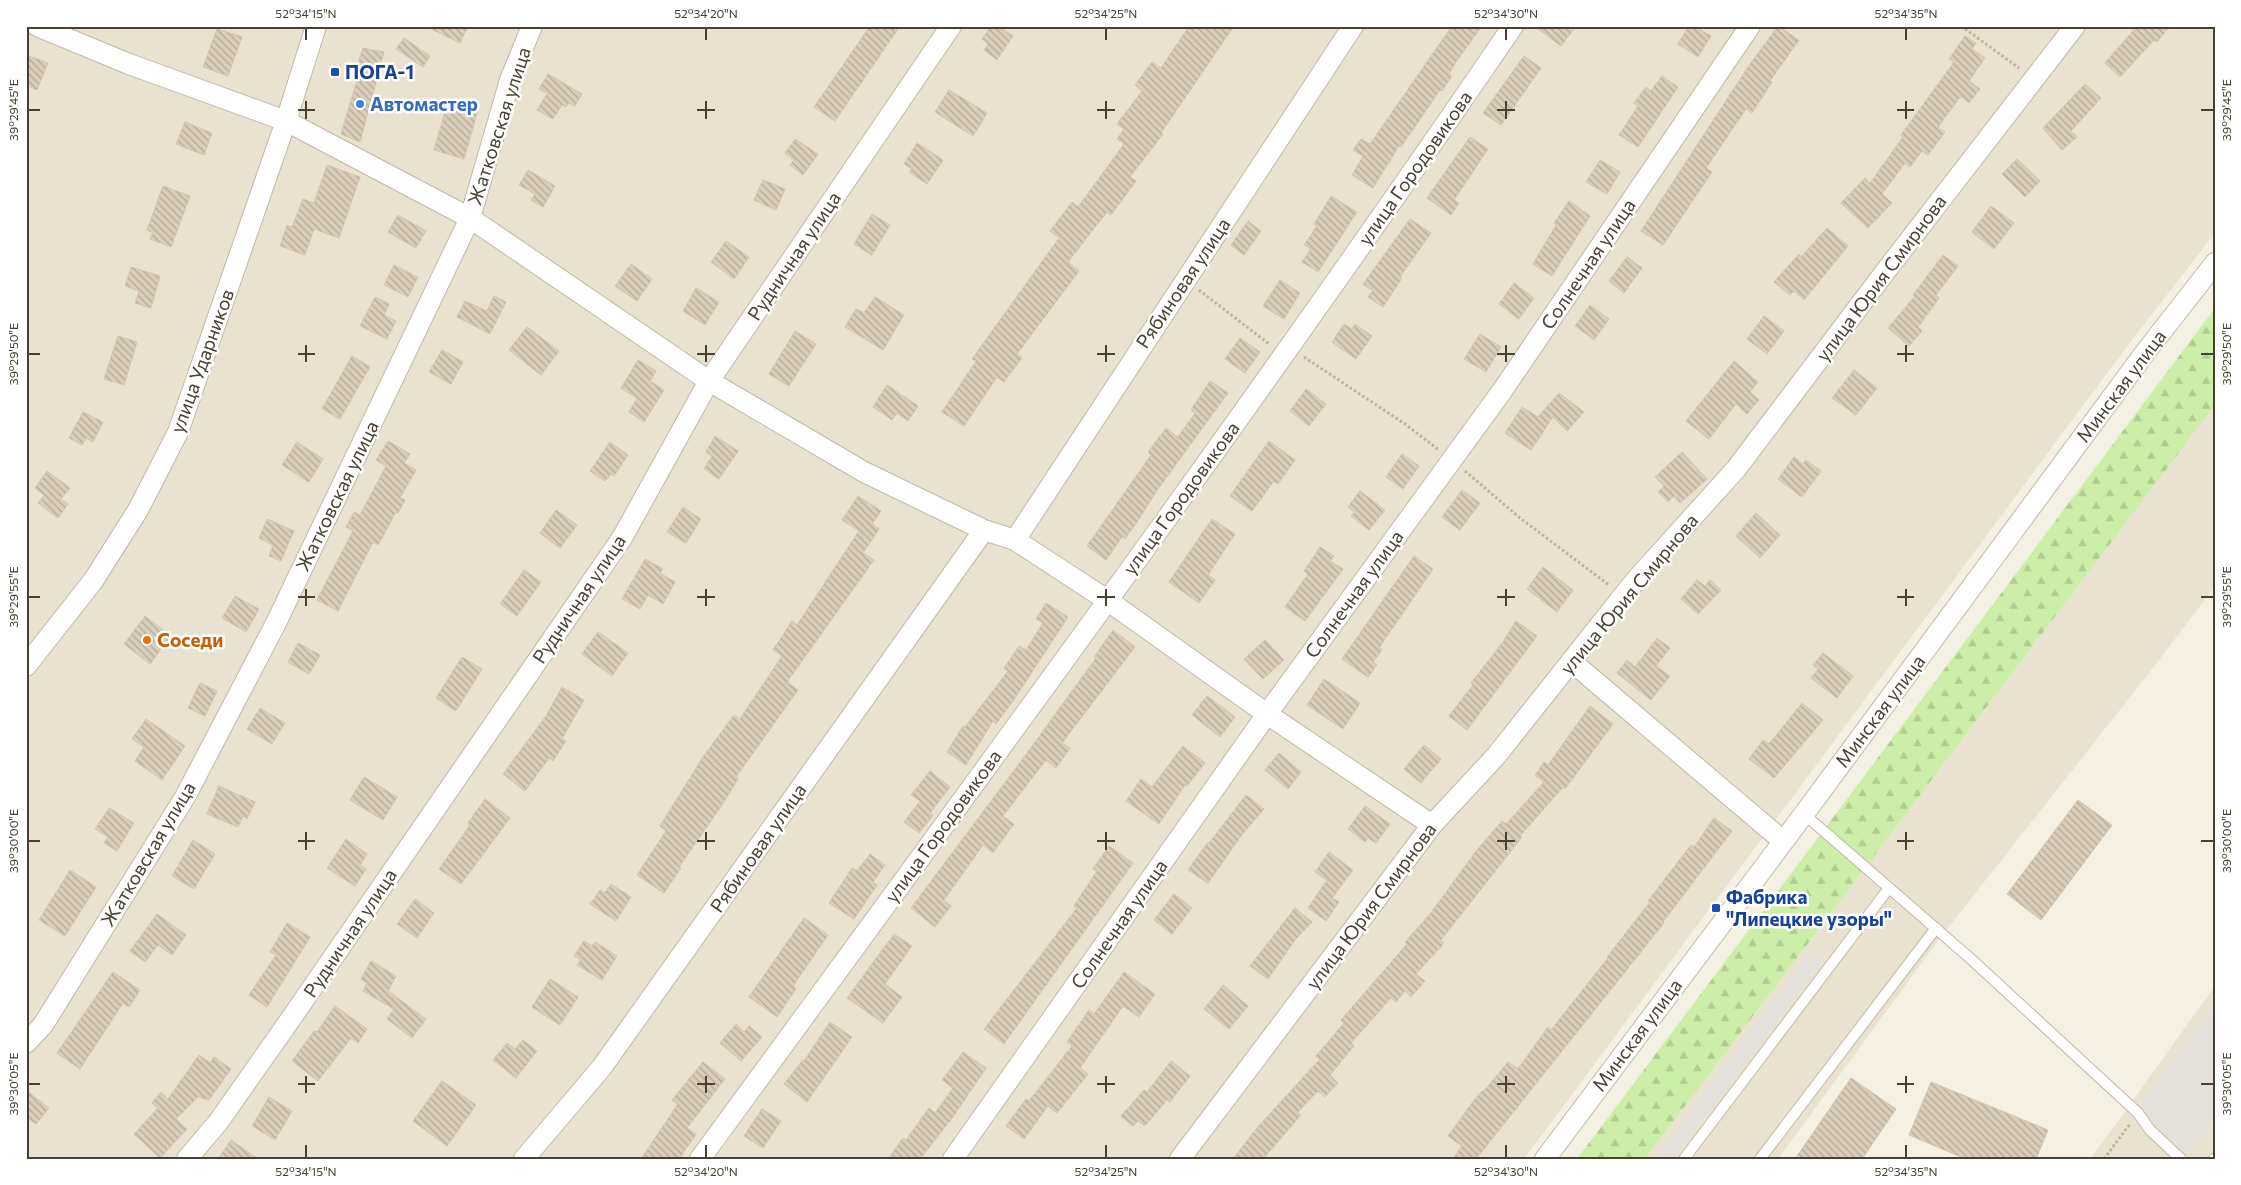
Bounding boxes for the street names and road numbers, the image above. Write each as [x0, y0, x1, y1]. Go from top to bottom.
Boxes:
street label: Жатковская улица [462, 44, 535, 208]
street label: улица Городовикова [1353, 86, 1477, 249]
street label: Рудничная улица [742, 187, 845, 324]
street label: улица Юрия Смирнова [1810, 190, 1951, 365]
street label: Солнечная улица [1535, 194, 1640, 333]
street label: Рябиновая улица [1131, 213, 1235, 352]
street label: улица Ударников [165, 286, 238, 436]
street label: Минская улица [2071, 325, 2170, 446]
street label: Жатковская улица [290, 417, 383, 575]
street label: улица Городовикова [1118, 417, 1244, 579]
street label: улица Юрия Смирнова [1555, 509, 1703, 679]
street label: Солнечная улица [1300, 525, 1408, 662]
street label: Рудничная улица [527, 530, 630, 667]
street label: Минская улица [1830, 650, 1929, 771]
street label: улица Городовикова [880, 745, 1006, 907]
street label: Жатковская улица [95, 777, 200, 930]
street label: Рябиновая улица [705, 779, 811, 917]
street label: улица Юрия Смирнова [1300, 818, 1441, 993]
street label: Солнечная улица [1065, 855, 1172, 993]
street label: Рудничная улица [298, 864, 401, 1001]
street label: Минская улица [1587, 974, 1686, 1095]

